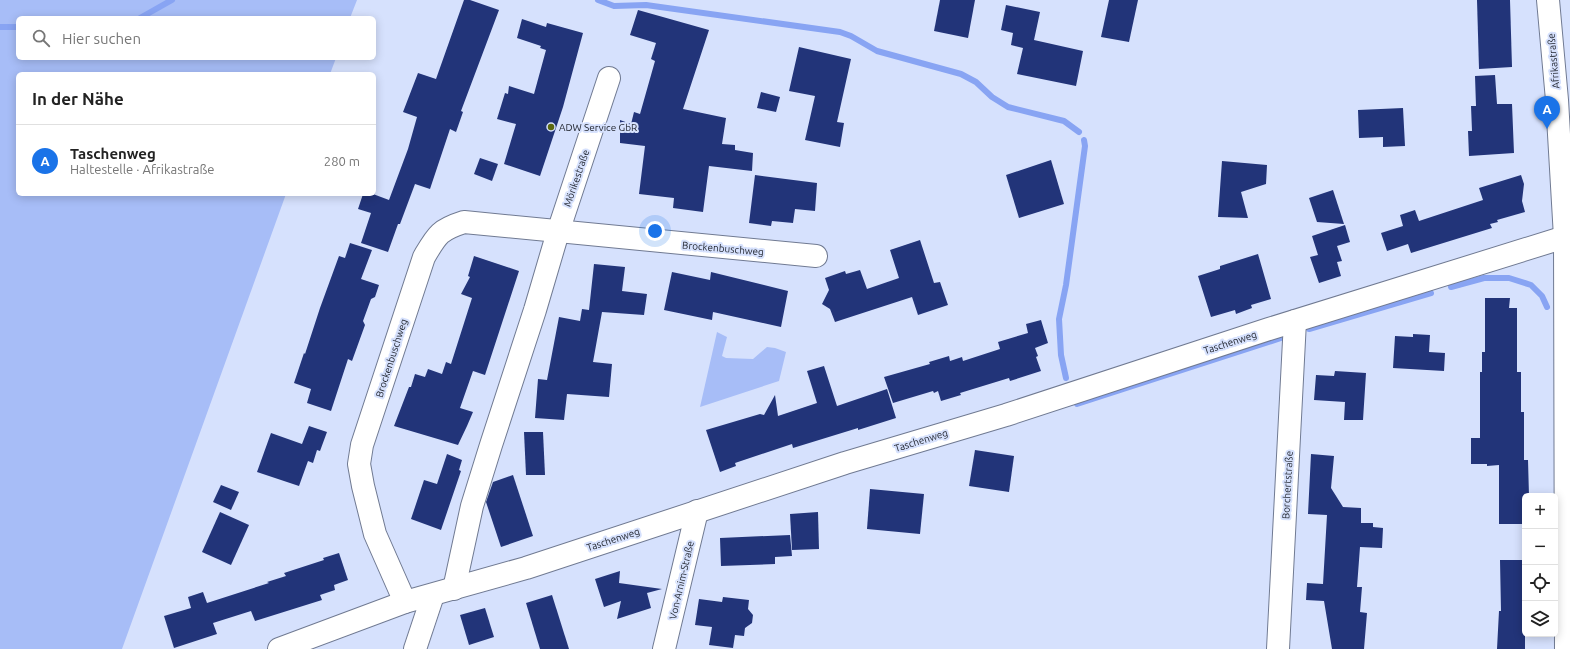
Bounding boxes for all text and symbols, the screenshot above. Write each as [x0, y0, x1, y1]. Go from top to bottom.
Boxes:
search box [16, 16, 376, 60]
icon: search [30, 27, 52, 49]
text: Hier suchen [62, 30, 141, 47]
street label: Afrikastraße [1546, 33, 1561, 89]
text: In der Nähe [32, 89, 124, 108]
pin: A [1534, 96, 1560, 129]
marker: ADW Service GbR [546, 122, 556, 132]
place label: ADW Service GbR [559, 122, 637, 133]
text: Taschenweg [70, 145, 156, 162]
street label: Mörikestraße [562, 148, 591, 208]
text: A [40, 154, 50, 168]
text: 280 m [324, 154, 360, 168]
text: Haltestelle · Afrikastraße [70, 162, 215, 176]
your location [645, 221, 665, 241]
street label: Brockenbuschweg [682, 239, 764, 258]
street label: Brockenbuschweg [374, 317, 409, 399]
street label: Taschenweg [1202, 329, 1258, 356]
street label: Taschenweg [893, 427, 949, 454]
street label: Borchertstraße [1280, 451, 1295, 519]
map controls [1522, 493, 1558, 637]
button: + [1522, 493, 1558, 529]
street label: Taschenweg [585, 526, 641, 553]
button: − [1522, 529, 1558, 565]
street label: Von-Arnim-Straße [667, 540, 696, 620]
button: locate [1522, 565, 1558, 601]
button: layers [1522, 601, 1558, 637]

